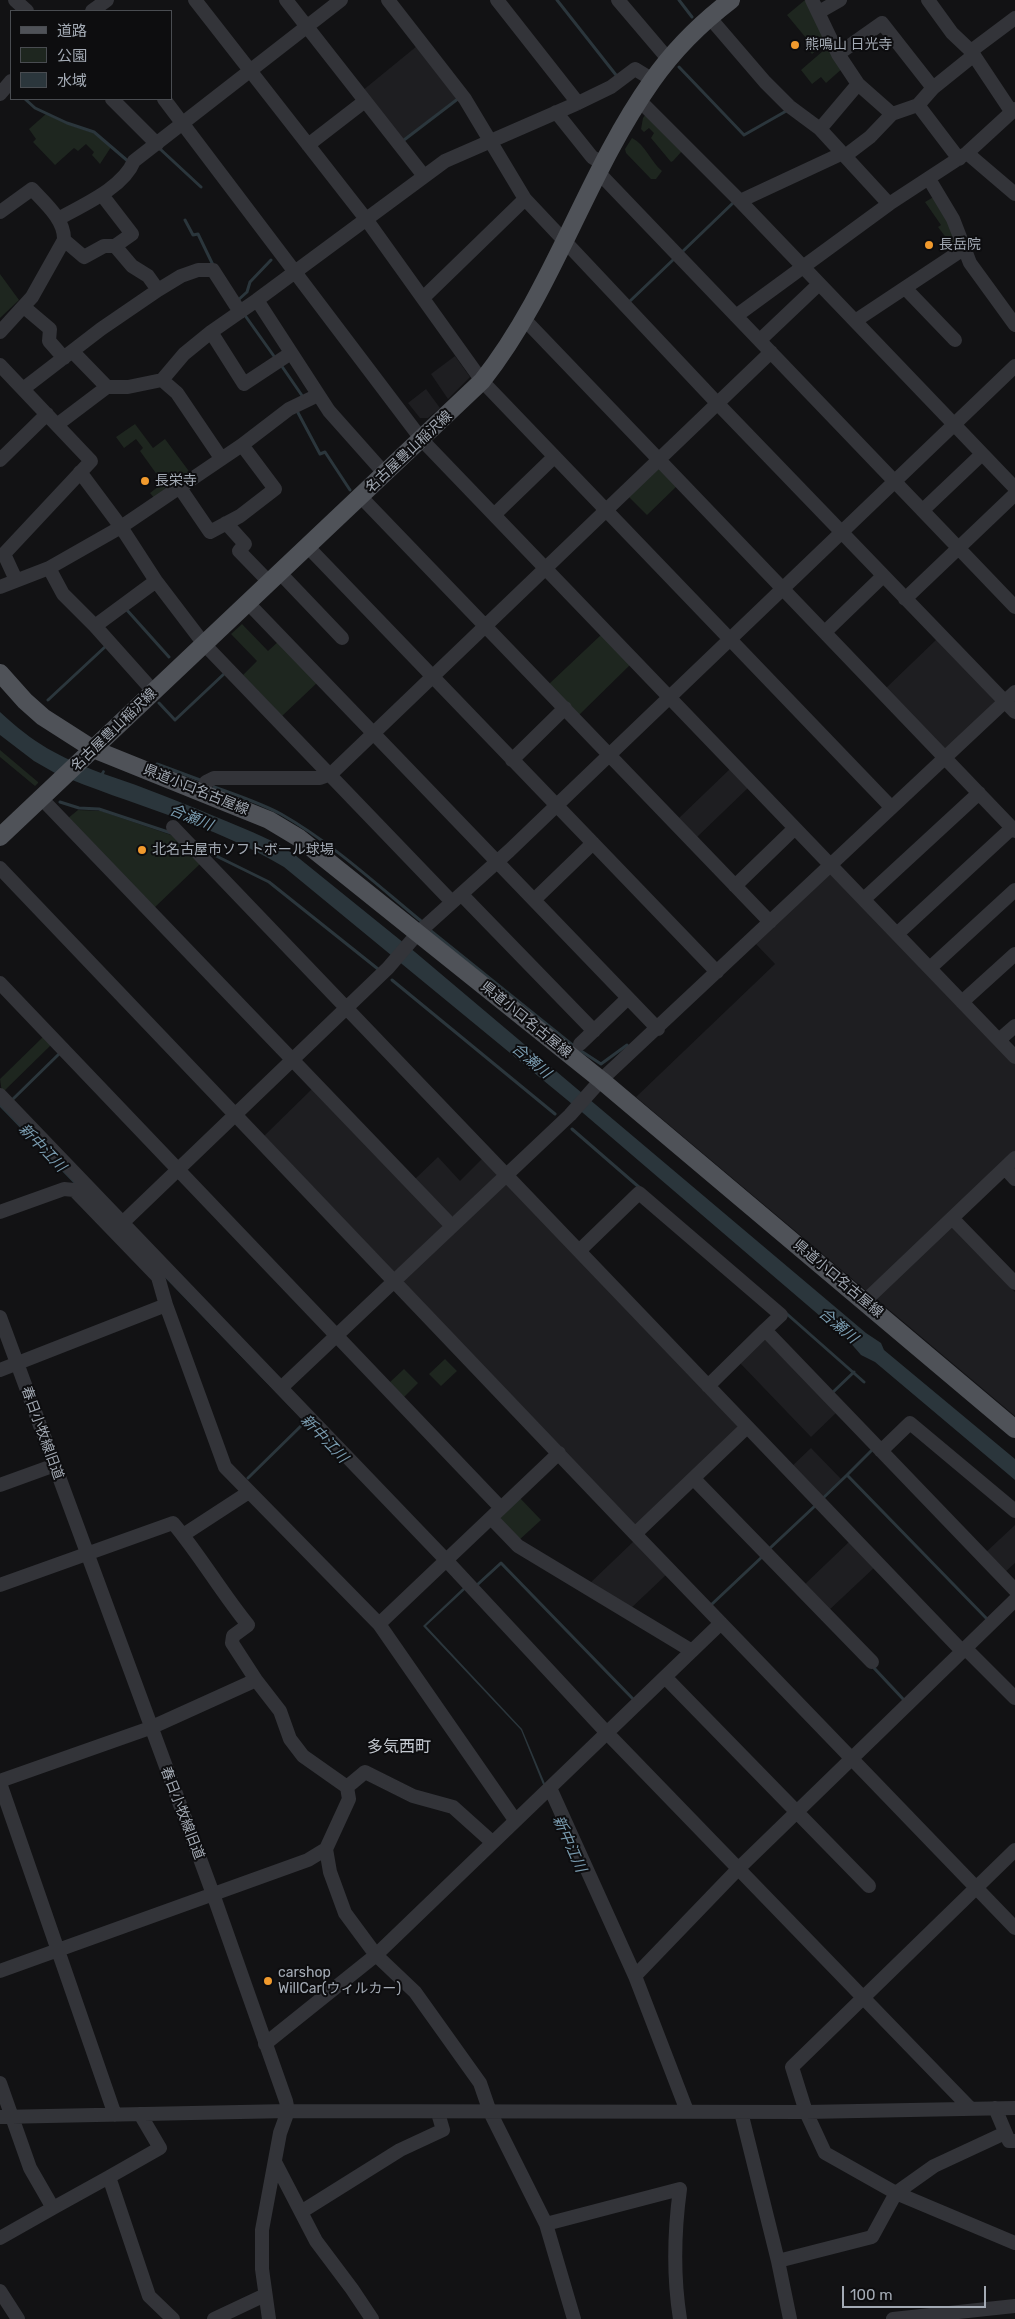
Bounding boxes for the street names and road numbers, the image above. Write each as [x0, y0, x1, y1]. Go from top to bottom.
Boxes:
street label: 名古屋豊山稲沢線 [362, 408, 456, 496]
street label: 名古屋豊山稲沢線 [68, 685, 160, 775]
street label: 県道小口名古屋線 [141, 761, 251, 819]
street label: 県道小口名古屋線 [477, 978, 575, 1062]
street label: 県道小口名古屋線 [790, 1237, 886, 1321]
street label: 春日小牧線旧道 [17, 1384, 67, 1482]
street label: 春日小牧線旧道 [157, 1764, 207, 1862]

